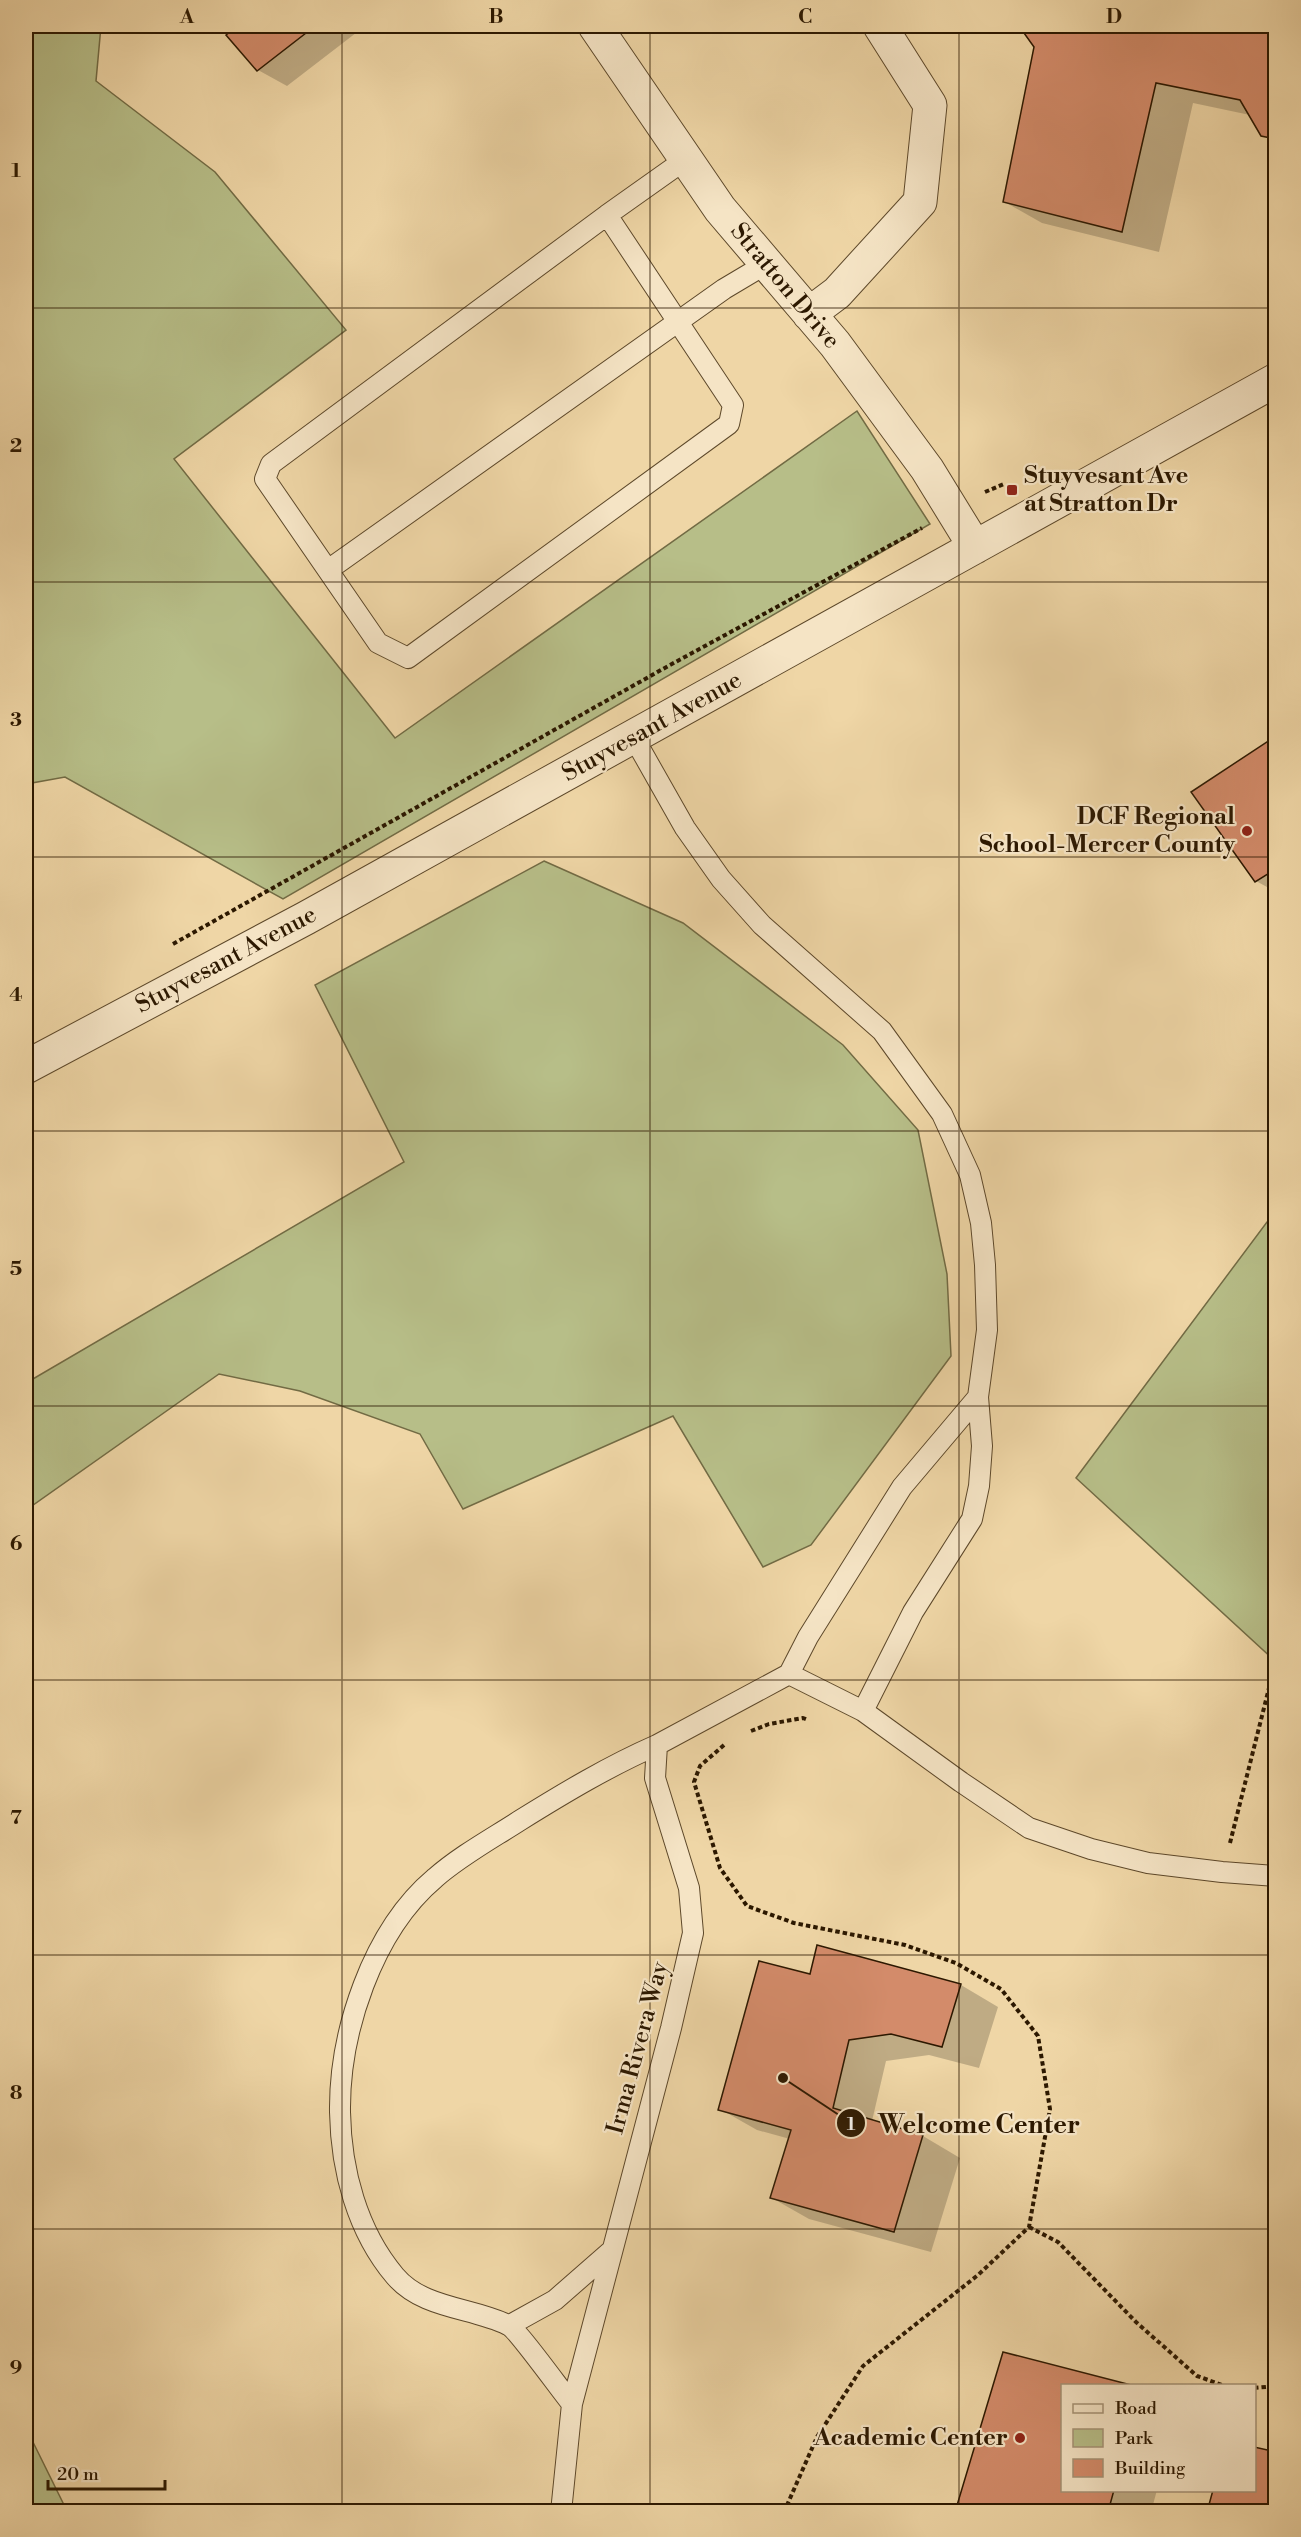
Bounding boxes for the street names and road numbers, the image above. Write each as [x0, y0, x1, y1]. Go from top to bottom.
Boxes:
street label: Stratton Drive [724, 217, 846, 355]
street label: Stuyvesant Avenue [557, 665, 747, 789]
street label: Stuyvesant Avenue [130, 900, 322, 1020]
street label: Irma Rivera Way [601, 1958, 676, 2138]

